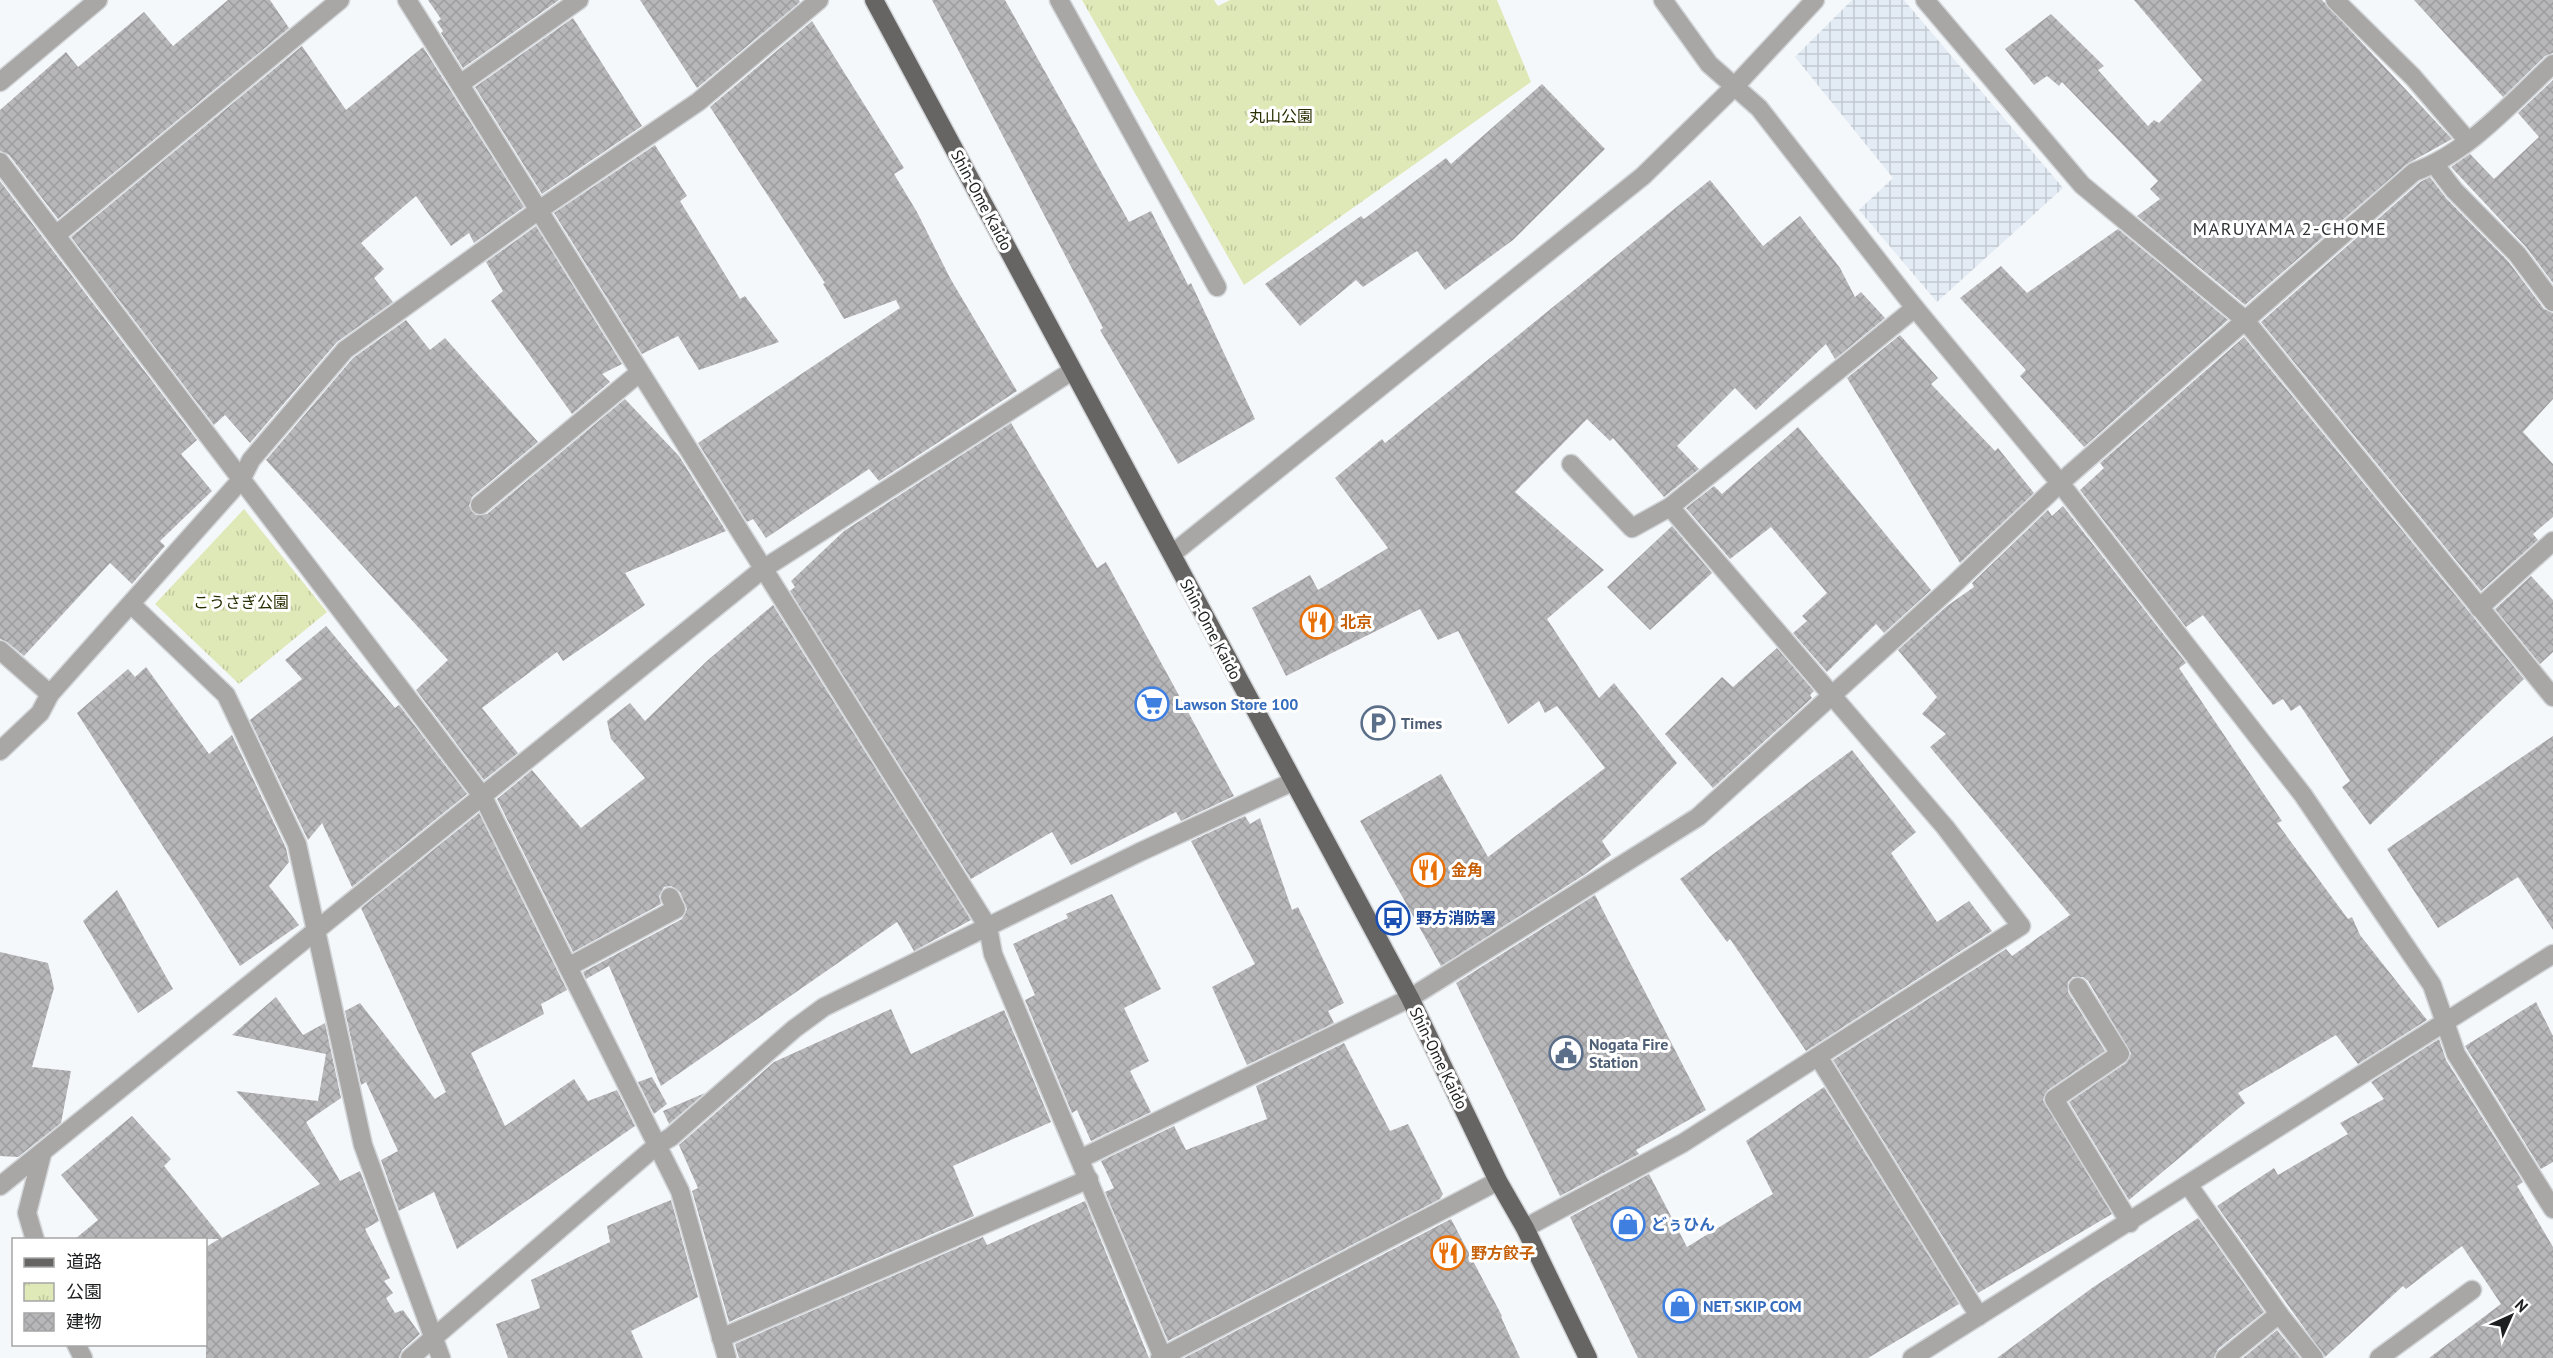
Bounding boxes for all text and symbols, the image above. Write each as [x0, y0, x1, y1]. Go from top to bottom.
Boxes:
park label: 丸山公園 [1249, 106, 1313, 126]
street label: Shin-Ome Kaido [947, 146, 1017, 254]
district label: MARUYAMA 2-CHOME [2193, 217, 2387, 240]
street label: Shin-Ome Kaido [1176, 575, 1246, 683]
park label: こうさぎ公園 [193, 592, 289, 612]
restaurant icon: 北京 [1299, 604, 1335, 640]
place label: 北京 [1340, 612, 1372, 632]
supermarket icon: Lawson Store 100 [1134, 686, 1170, 722]
place label: Lawson Store 100 [1175, 694, 1298, 714]
parking icon: Times [1360, 705, 1396, 741]
place label: Times [1401, 713, 1442, 733]
restaurant icon: 金角 [1410, 852, 1446, 888]
place label: 金角 [1451, 860, 1483, 880]
bus stop icon: 野方消防署 [1375, 900, 1411, 936]
place label: 野方消防署 [1416, 908, 1496, 928]
street label: Shin-Ome Kaido [1406, 1004, 1472, 1112]
place label: Nogata Fire Station [1589, 1034, 1668, 1072]
public building icon: Nogata Fire Station [1548, 1035, 1584, 1071]
shop icon: どぅひん [1610, 1206, 1646, 1242]
place label: どぅひん [1651, 1214, 1715, 1234]
restaurant icon: 野方餃子 [1430, 1235, 1466, 1271]
legend [12, 1238, 207, 1346]
place label: 野方餃子 [1471, 1243, 1535, 1263]
text: 道路 [66, 1250, 102, 1273]
text: 公園 [66, 1280, 102, 1303]
north arrow [2481, 1286, 2541, 1346]
shop icon: NET SKIP COM [1662, 1288, 1698, 1324]
text: N [2511, 1295, 2532, 1316]
place label: NET SKIP COM [1703, 1296, 1802, 1316]
text: 建物 [66, 1310, 102, 1333]

